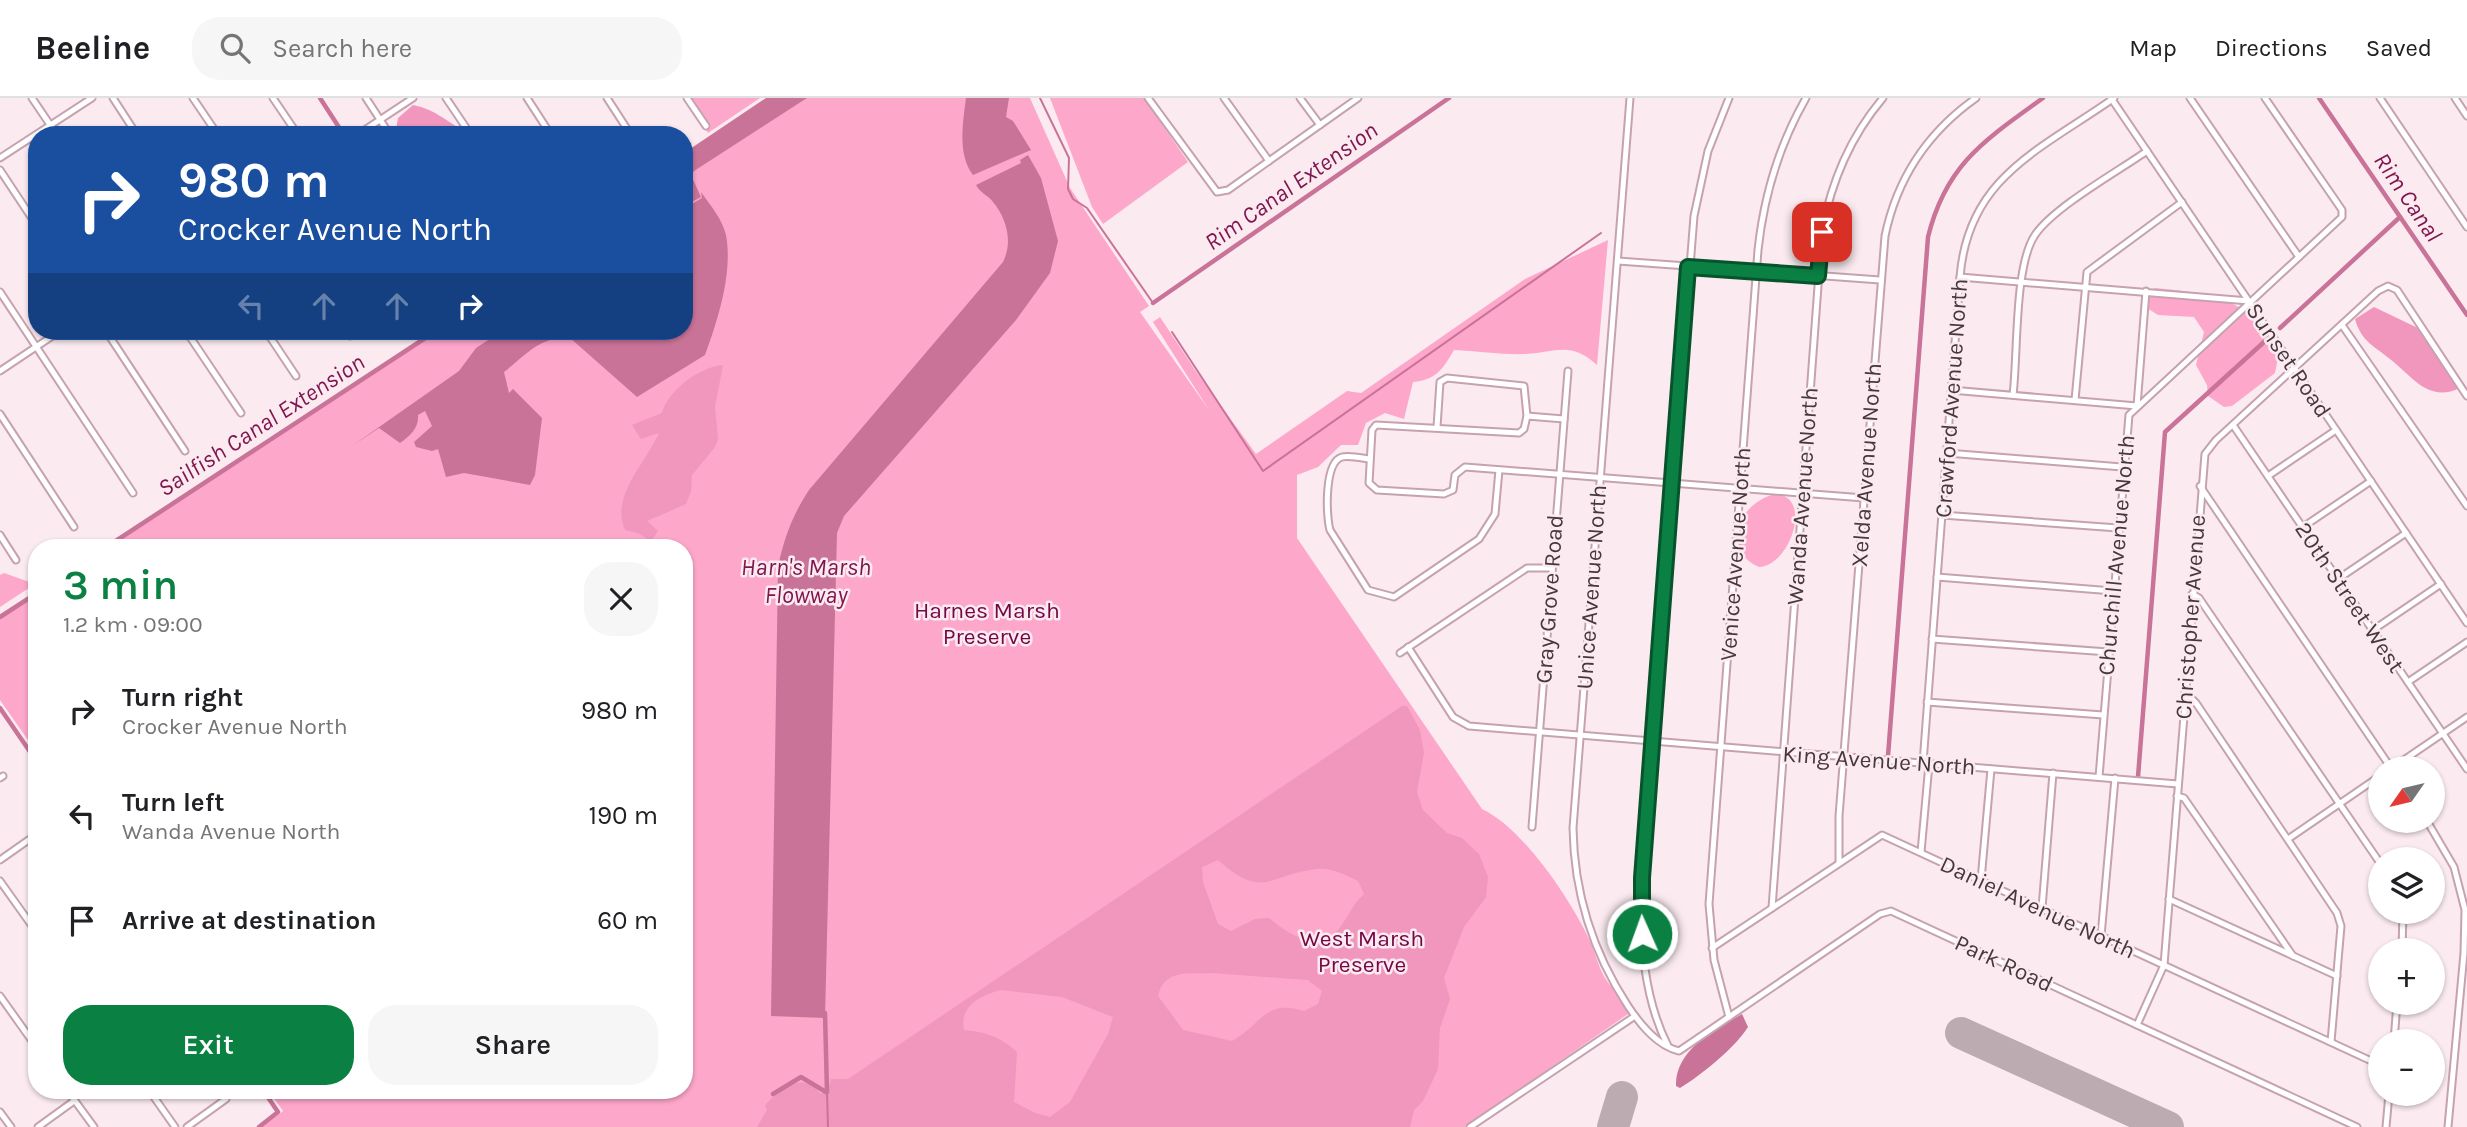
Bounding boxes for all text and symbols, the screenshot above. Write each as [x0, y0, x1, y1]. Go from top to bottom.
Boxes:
search box [192, 17, 682, 80]
text: Beeline [35, 29, 150, 67]
icon: search [216, 29, 254, 67]
text: Search here [272, 33, 412, 64]
text: Map [2129, 34, 2177, 62]
text: Directions [2215, 34, 2328, 62]
text: Saved [2366, 34, 2432, 62]
water label: Rim Canal Extension [1199, 116, 1383, 256]
water label: Rim Canal [2368, 147, 2448, 247]
text: 980 m [178, 152, 329, 209]
icon: right [63, 154, 154, 245]
pin [1792, 202, 1852, 262]
text: Crocker Avenue North [178, 211, 492, 248]
icon: arrive [1803, 213, 1841, 251]
street label: Crawford Avenue North [1930, 277, 1973, 519]
icon: left [232, 287, 270, 325]
icon: ahead [305, 287, 343, 325]
icon: ahead [378, 287, 416, 325]
icon: right [451, 287, 489, 325]
street label: Sunset Road [2240, 298, 2337, 423]
water label: Sailfish Canal Extension [152, 348, 370, 502]
street label: Xelda Avenue North [1846, 362, 1887, 568]
street label: Wanda Avenue North [1781, 386, 1824, 606]
street label: Churchill Avenue North [2093, 434, 2140, 676]
street label: Venice Avenue North [1715, 446, 1756, 662]
street label: Unice Avenue North [1571, 484, 1612, 690]
street label: Gray Grove Road [1530, 514, 1569, 684]
street label: Christopher Avenue [2170, 514, 2211, 720]
street label: 20th Street West [2289, 517, 2410, 678]
water label: Harn's Marsh Flowway [741, 553, 871, 609]
text: 3 min [63, 560, 178, 610]
button: close [584, 562, 658, 636]
park label: Harnes Marsh Preserve [914, 597, 1060, 650]
text: 1.2 km · 09:00 [63, 611, 203, 638]
text: Turn right [122, 682, 243, 713]
icon: right [63, 692, 101, 730]
text: 980 m [581, 695, 658, 726]
text: Crocker Avenue North [122, 713, 348, 740]
street label: King Avenue North [1782, 740, 1976, 781]
north arrow [2368, 756, 2445, 833]
map controls [2368, 756, 2445, 1106]
text: Turn left [122, 787, 224, 818]
icon: left [63, 797, 101, 835]
text: 190 m [588, 800, 658, 831]
text: Wanda Avenue North [122, 818, 340, 845]
button: layers [2368, 847, 2445, 924]
street label: Daniel Avenue North [1936, 850, 2140, 965]
position arrow [1605, 897, 1679, 971]
icon: arrive [63, 902, 101, 940]
text: Arrive at destination [122, 905, 376, 936]
text: 60 m [597, 905, 658, 936]
park label: West Marsh Preserve [1300, 925, 1424, 978]
street label: Park Road [1950, 929, 2057, 998]
button: + [2368, 938, 2445, 1015]
button: Exit [63, 1005, 354, 1085]
button: Share [368, 1005, 658, 1085]
button: − [2368, 1029, 2445, 1106]

